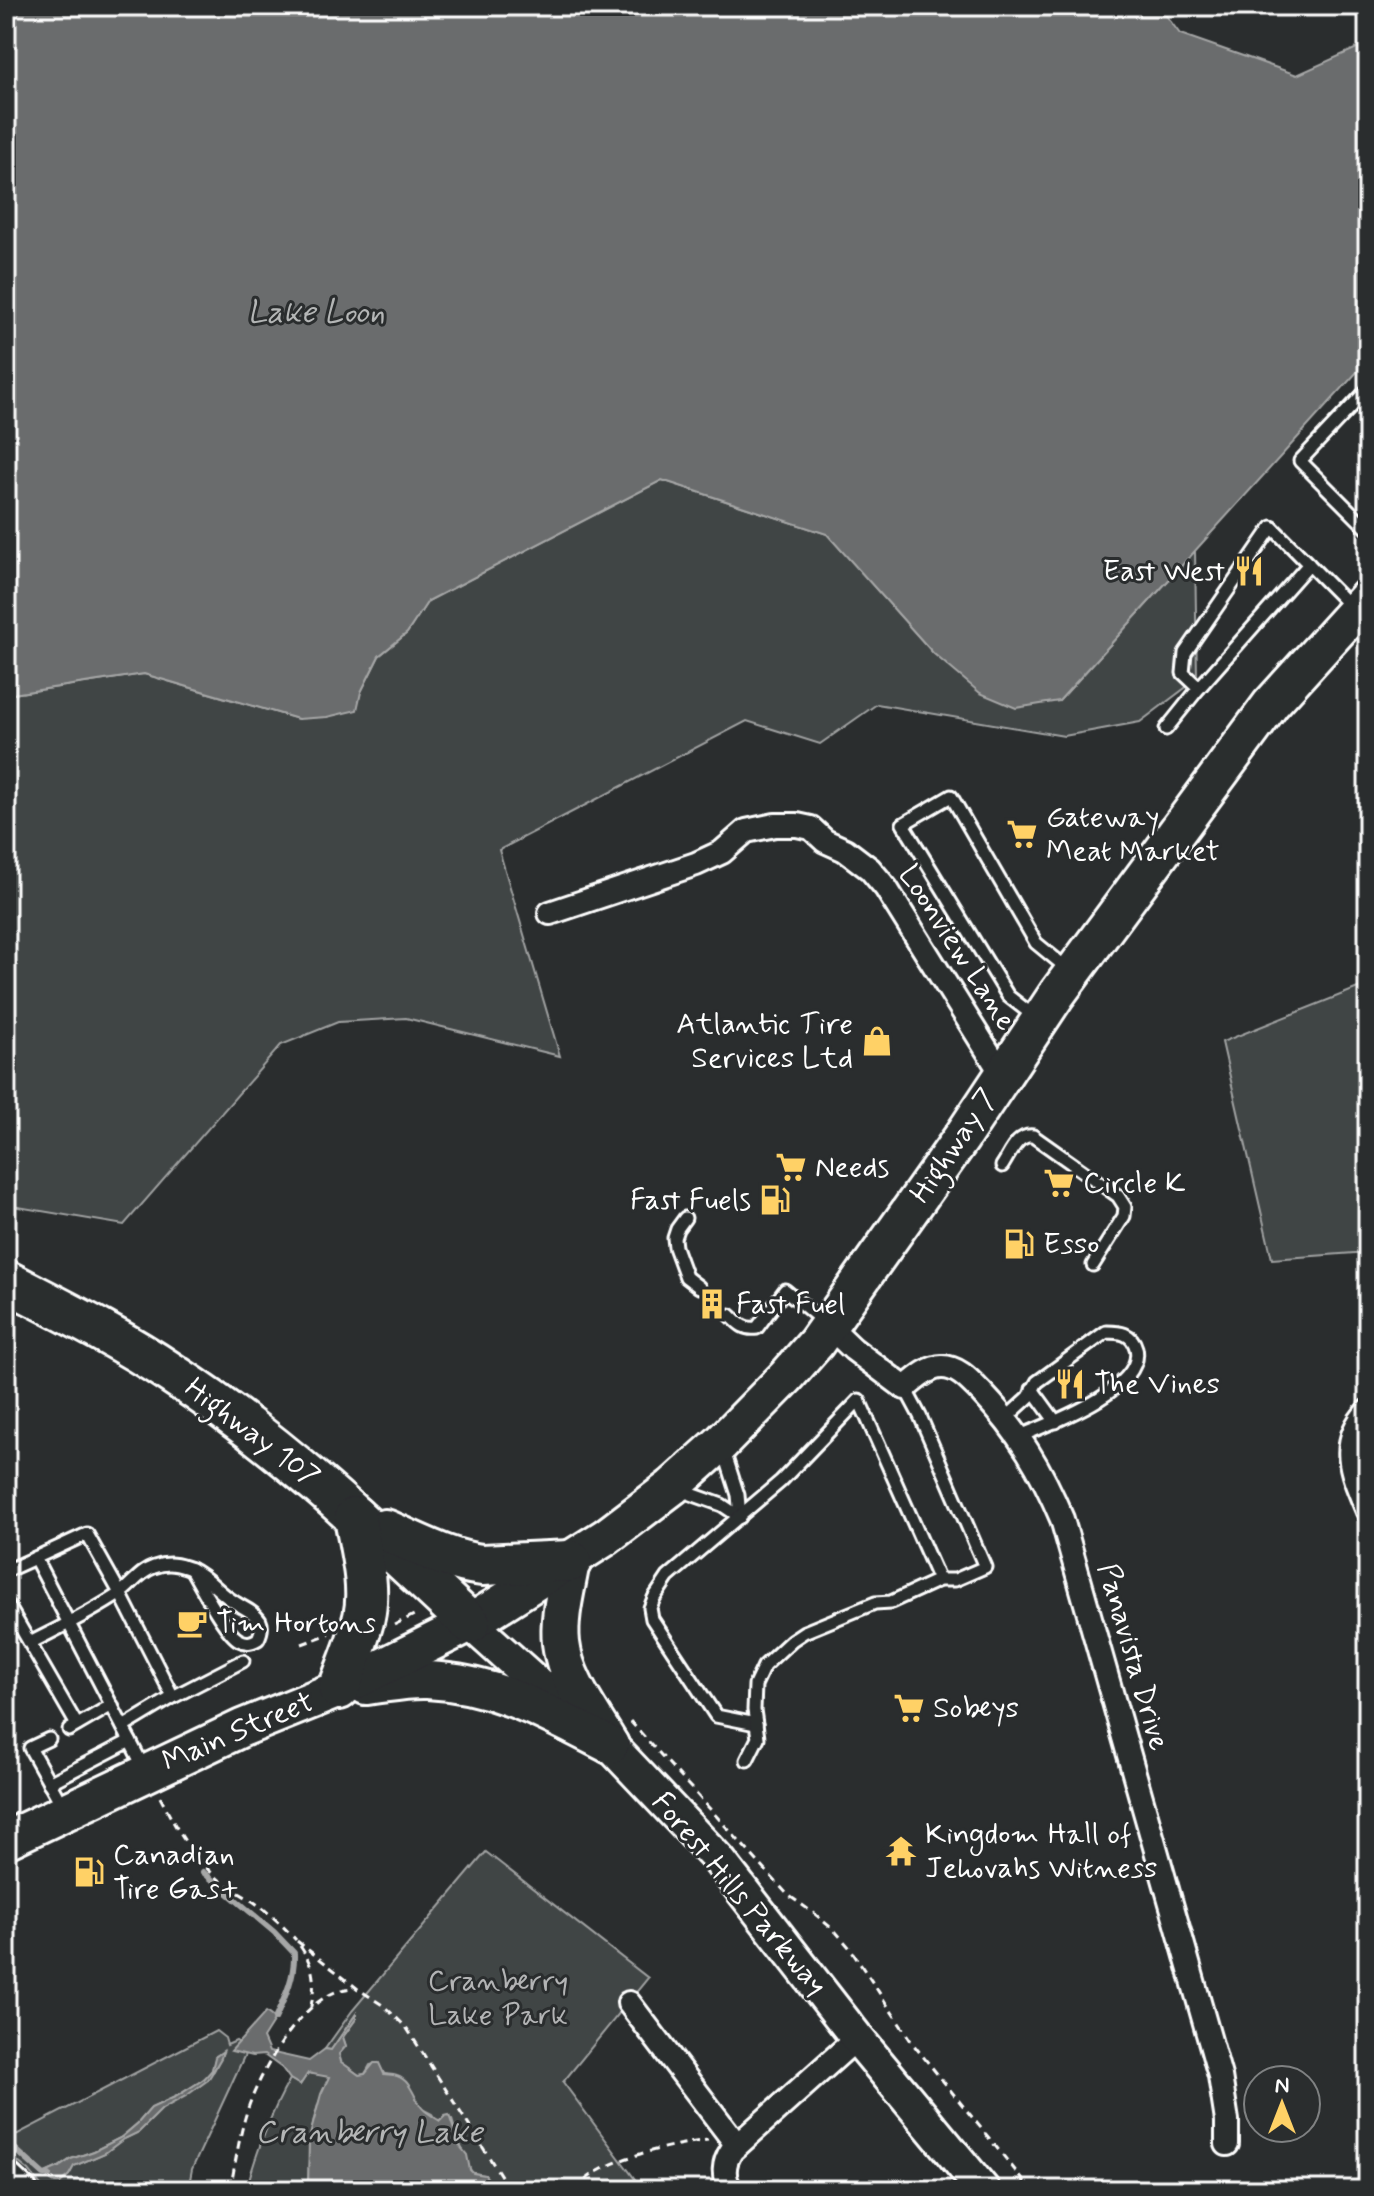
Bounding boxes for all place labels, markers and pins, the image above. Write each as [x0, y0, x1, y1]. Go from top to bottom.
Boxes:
place label: East West [1102, 552, 1225, 591]
restaurant icon: East West [1232, 554, 1266, 588]
place label: Gateway Meat Market [1046, 798, 1220, 871]
supermarket icon: Gateway Meat Market [1005, 817, 1039, 851]
place label: Atlantic Tire Services Ltd [676, 1005, 853, 1078]
shop icon: Atlantic Tire Services Ltd [860, 1024, 894, 1058]
place label: Needs [815, 1148, 889, 1187]
supermarket icon: Needs [774, 1150, 808, 1184]
place label: Circle K [1083, 1164, 1186, 1203]
supermarket icon: Circle K [1042, 1166, 1076, 1200]
place label: Fast Fuels [630, 1181, 751, 1220]
fuel station icon: Fast Fuels [758, 1183, 792, 1217]
place label: Esso [1043, 1225, 1099, 1264]
fuel station icon: Esso [1002, 1227, 1036, 1261]
place label: Fast Fuel [736, 1285, 845, 1324]
building icon: Fast Fuel [695, 1287, 729, 1321]
place label: The Vines [1094, 1365, 1220, 1404]
restaurant icon: The Vines [1053, 1367, 1087, 1401]
place label: Tim Hortons [216, 1604, 376, 1643]
cafe icon: Tim Hortons [175, 1606, 209, 1640]
place label: Sobeys [933, 1689, 1019, 1728]
supermarket icon: Sobeys [892, 1691, 926, 1725]
place label: Kingdom Hall of Jehovahs Witness [925, 1815, 1157, 1888]
temple icon: Kingdom Hall of Jehovahs Witness [884, 1834, 918, 1868]
place label: Canadian Tire Gas+ [113, 1836, 240, 1909]
fuel station icon: Canadian Tire Gas+ [72, 1855, 106, 1889]

